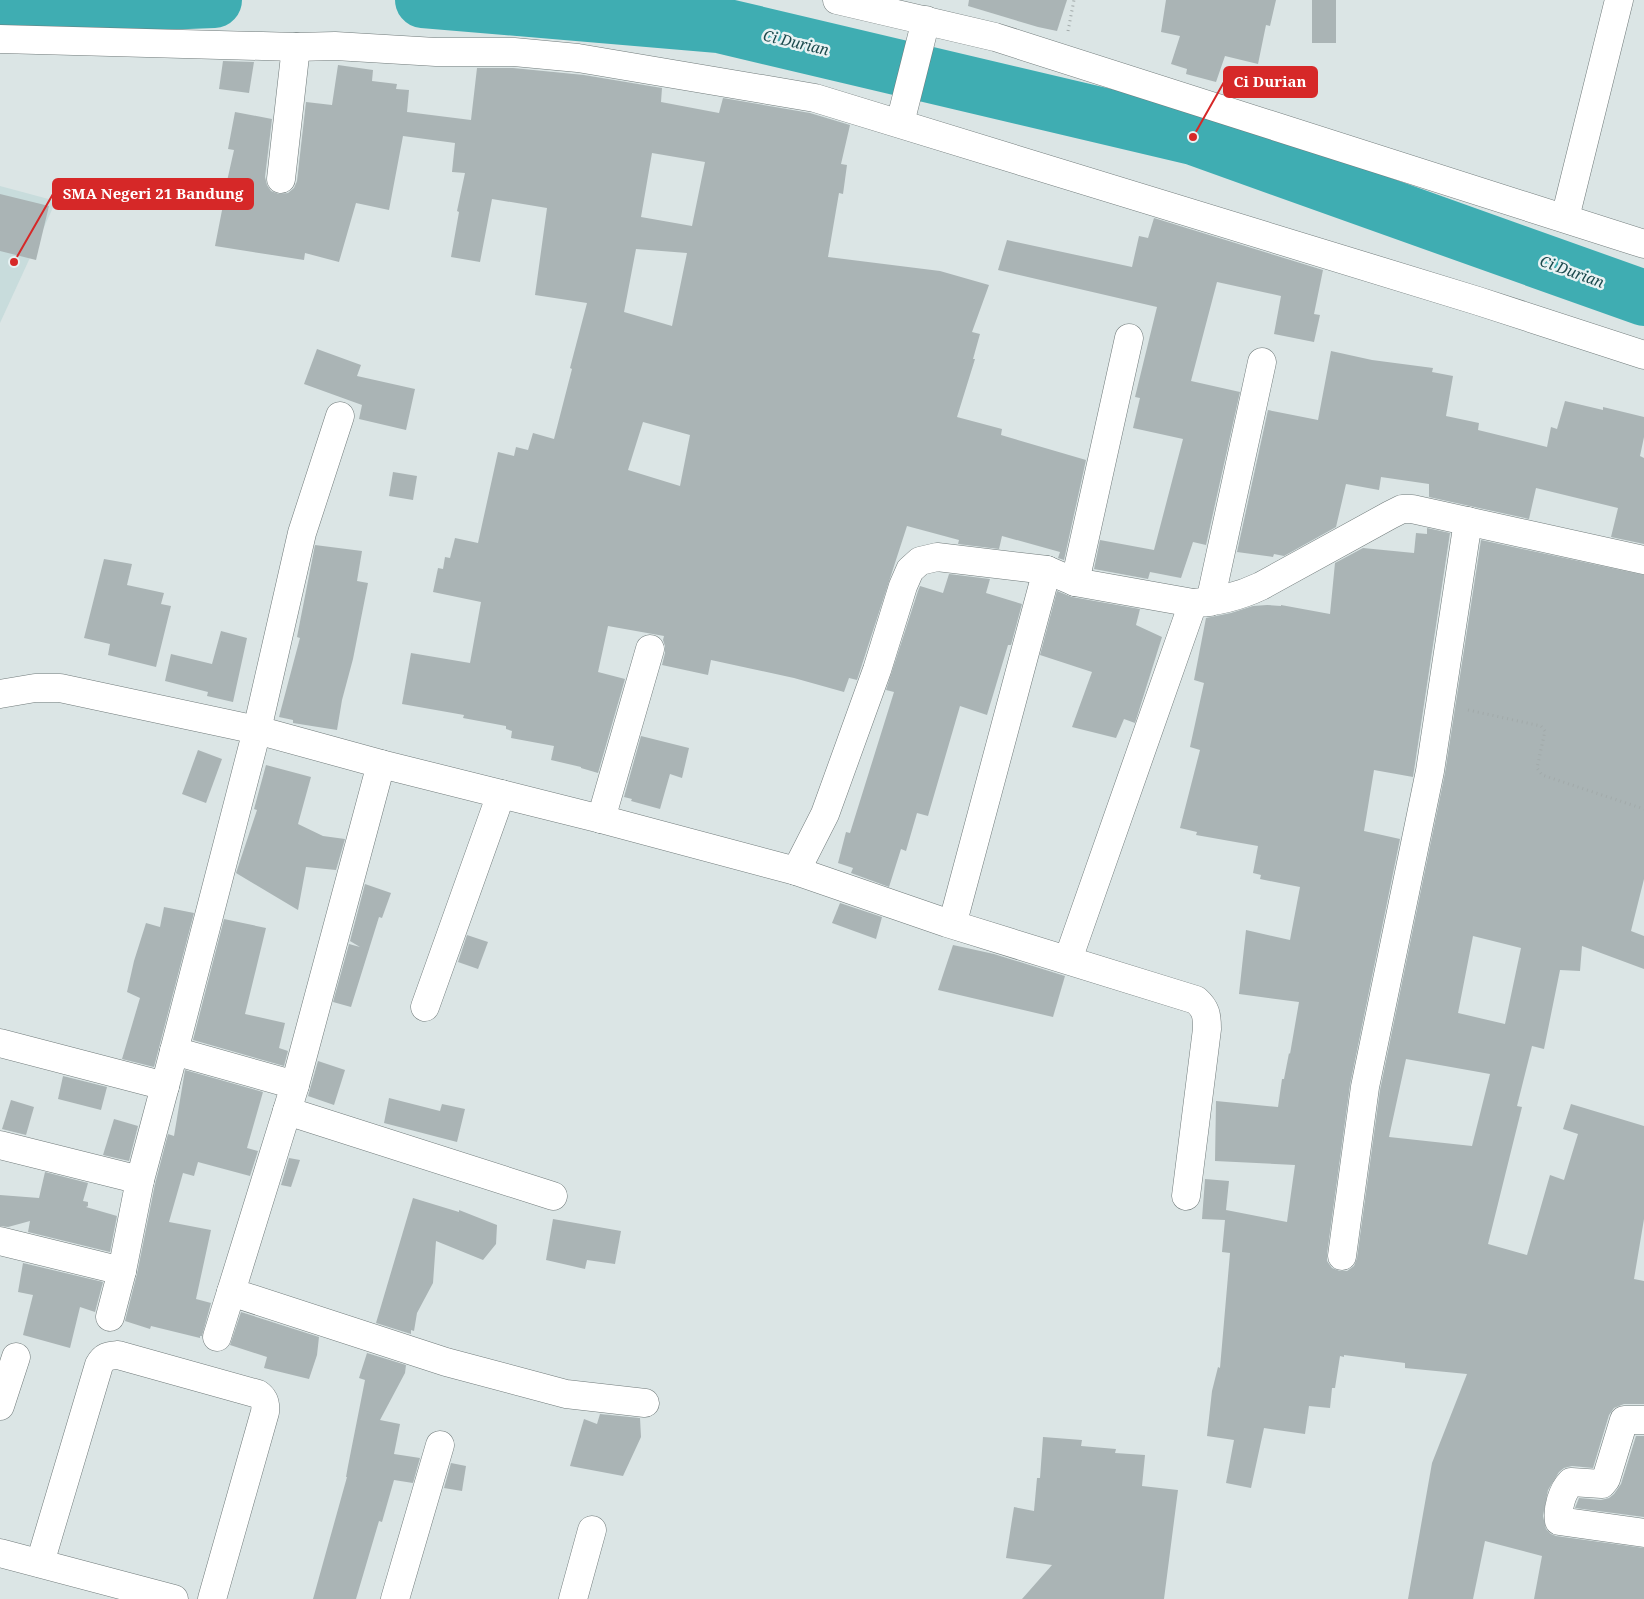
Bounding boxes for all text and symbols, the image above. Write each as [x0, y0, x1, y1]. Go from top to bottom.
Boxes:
water label: Ci Durian [761, 25, 831, 59]
callout: Ci Durian [1224, 67, 1317, 97]
text: Ci Durian [1234, 71, 1306, 91]
callout: SMA Negeri 21 Bandung [53, 179, 253, 209]
text: SMA Negeri 21 Bandung [63, 183, 244, 203]
water label: Ci Durian [1537, 250, 1607, 292]

